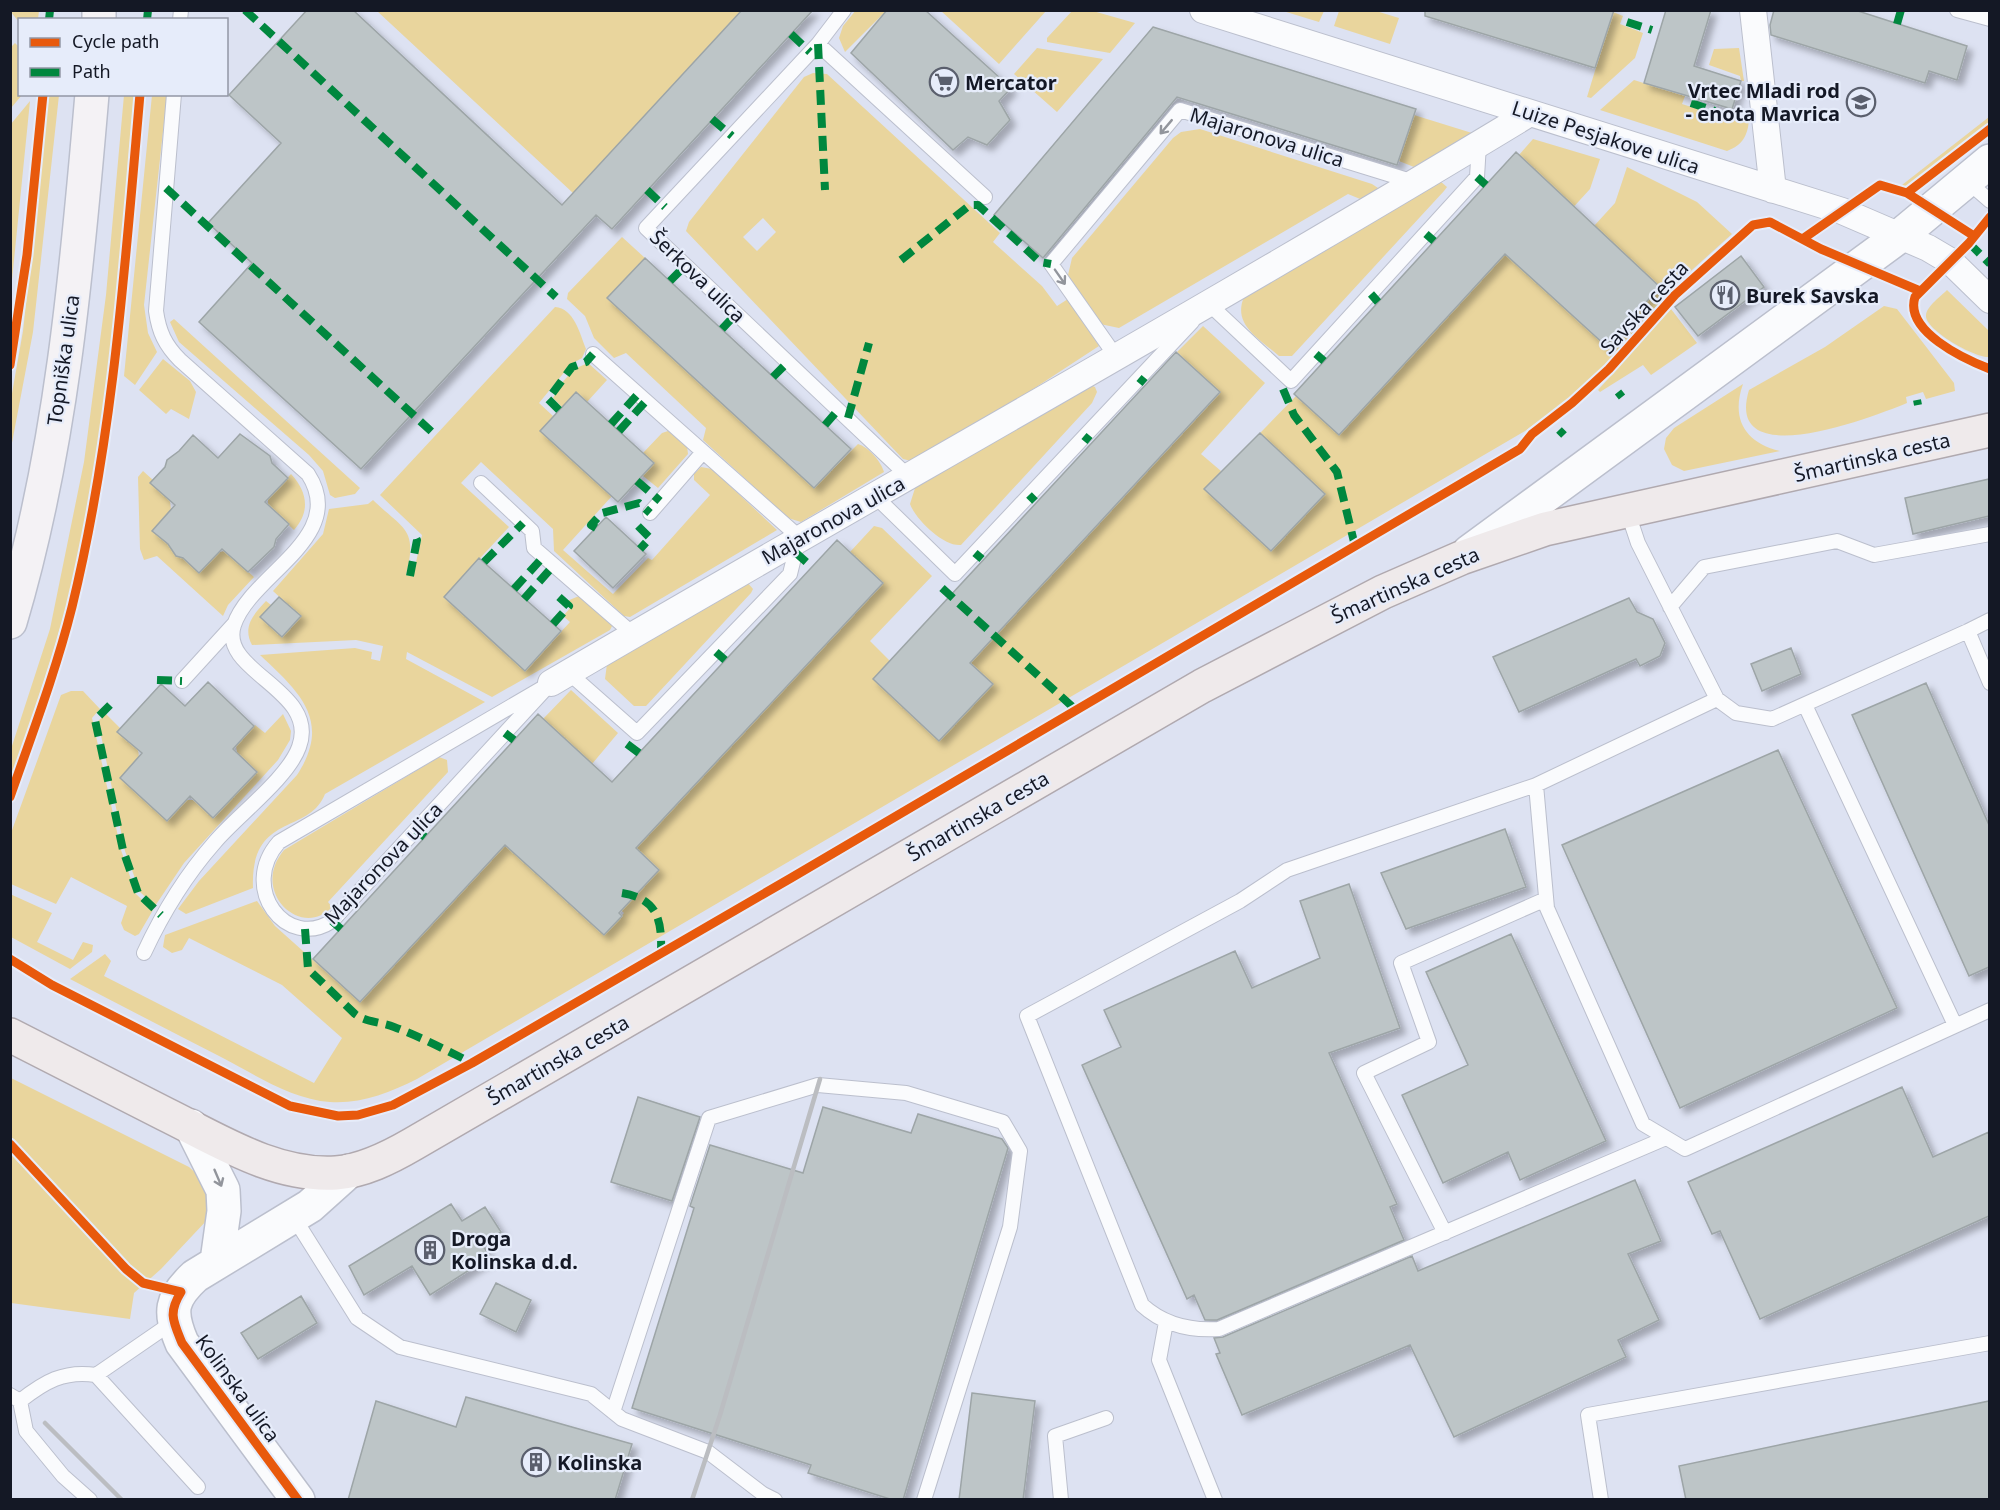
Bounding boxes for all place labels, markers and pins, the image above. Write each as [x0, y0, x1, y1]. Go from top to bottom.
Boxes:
supermarket icon: Mercator [928, 66, 960, 98]
place label: Mercator [965, 69, 1057, 96]
place label: Vrtec Mladi rod - enota Mavrica [1686, 77, 1840, 127]
school or university icon: Vrtec Mladi rod - enota Mavrica [1845, 86, 1877, 118]
restaurant icon: Burek Savska [1709, 279, 1741, 311]
place label: Burek Savska [1746, 282, 1879, 309]
place label: Droga Kolinska d.d. [451, 1225, 578, 1275]
building icon: Droga Kolinska d.d. [414, 1234, 446, 1266]
building icon: Kolinska [520, 1446, 552, 1478]
place label: Kolinska [557, 1449, 642, 1476]

